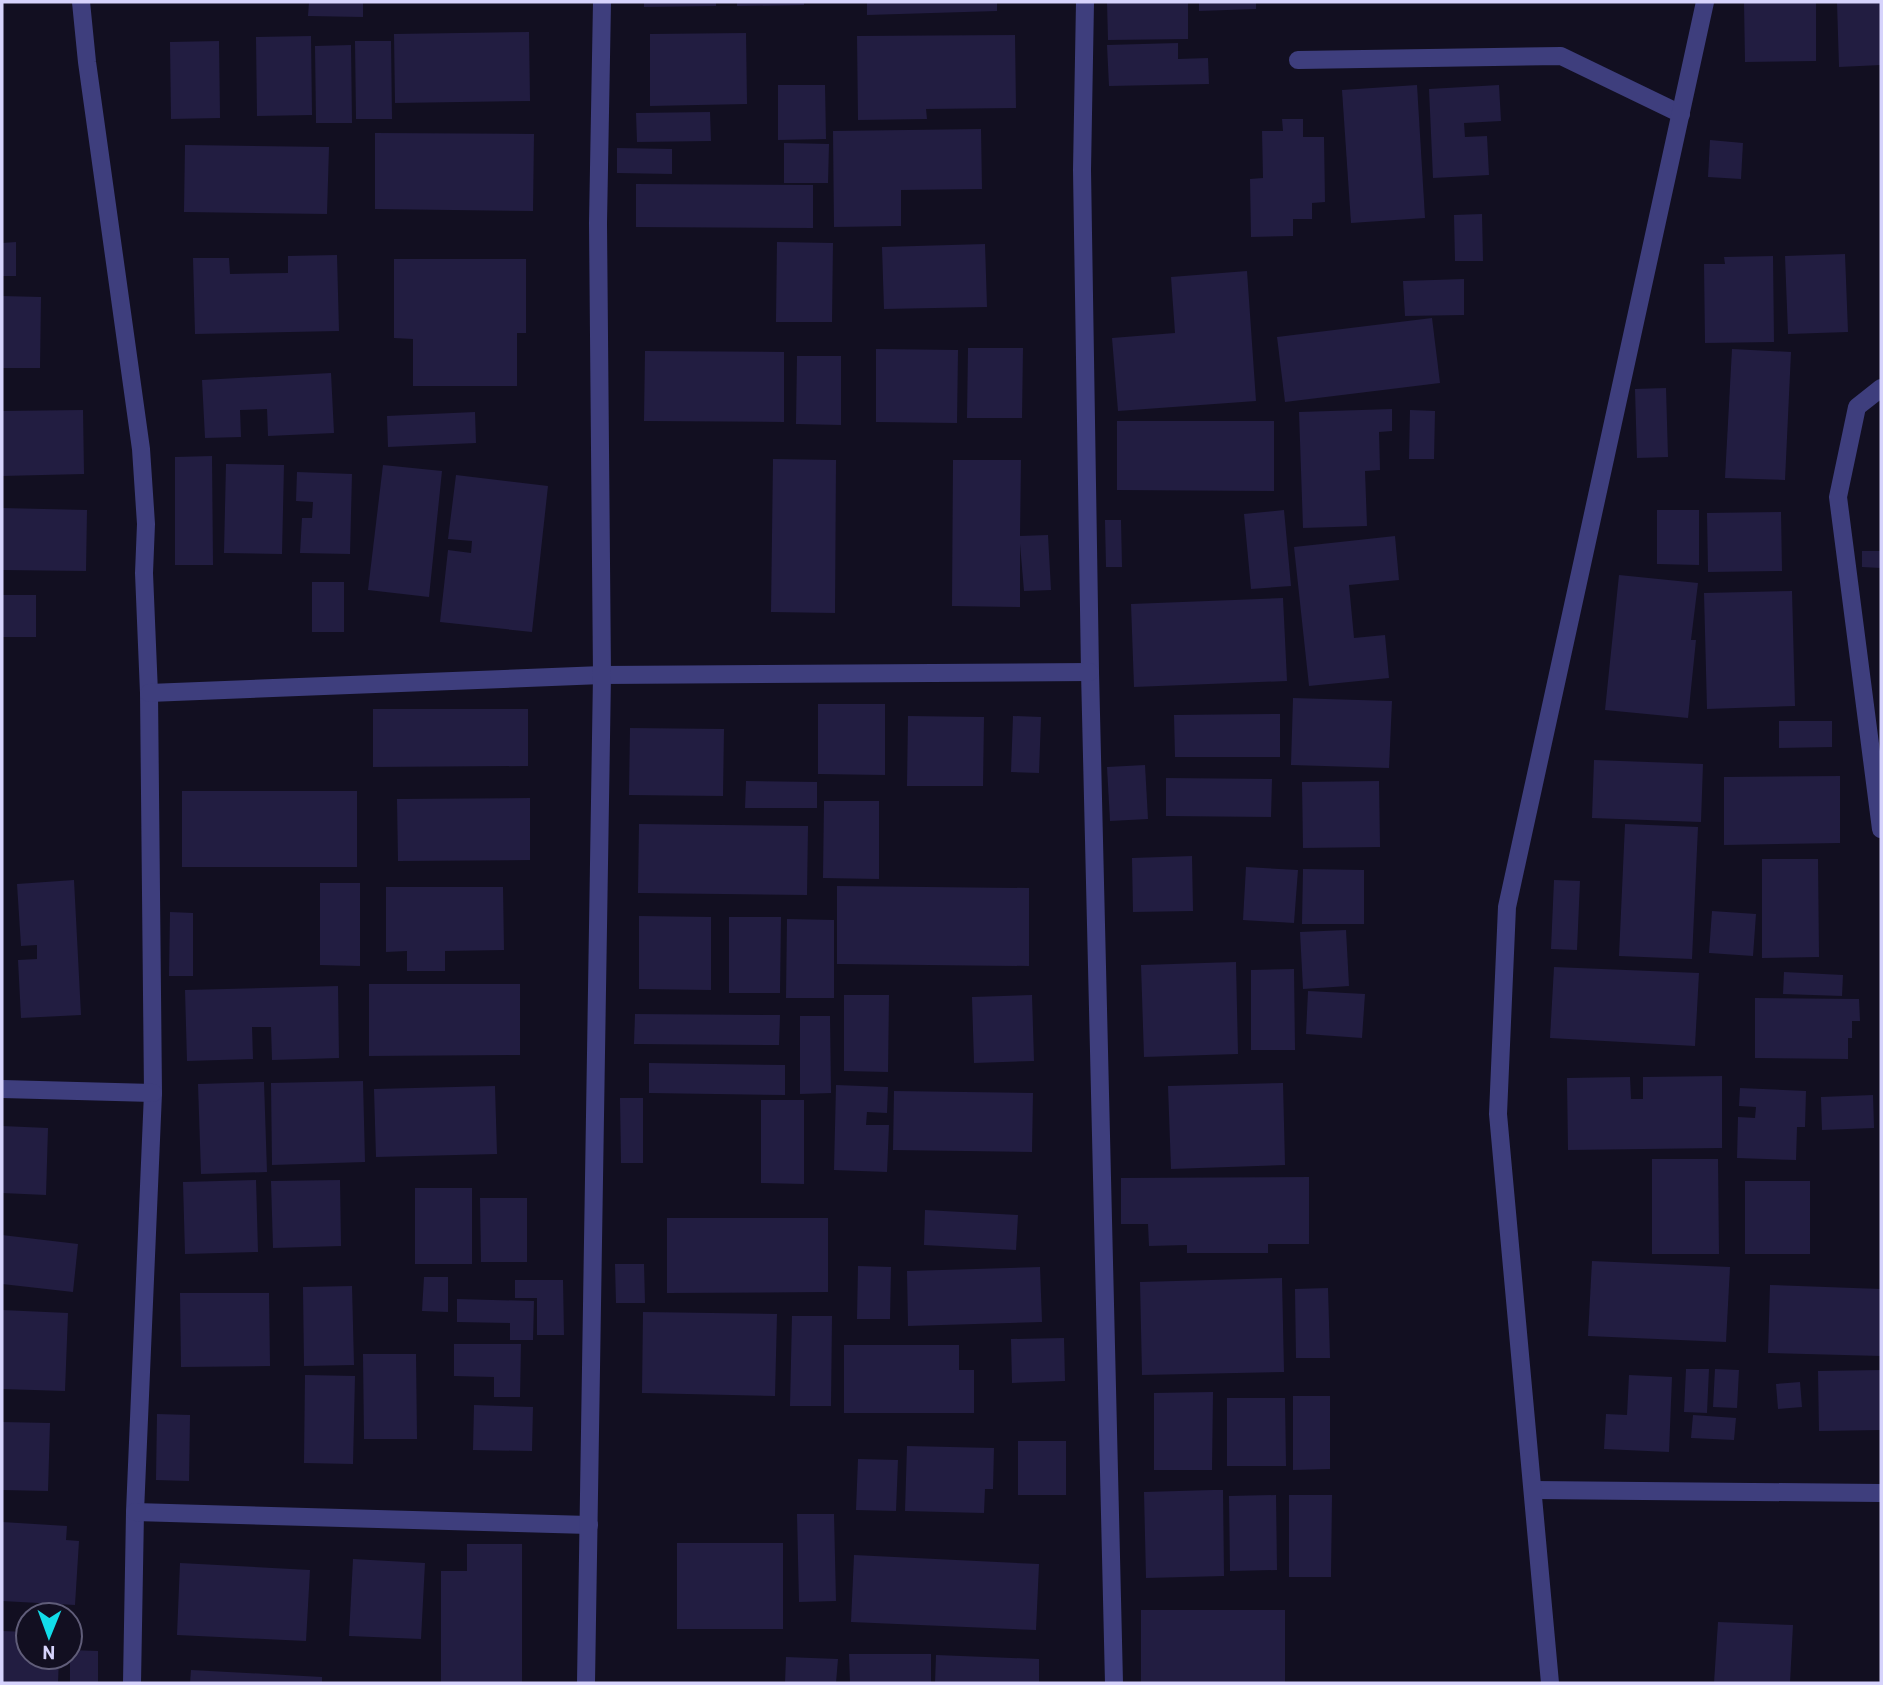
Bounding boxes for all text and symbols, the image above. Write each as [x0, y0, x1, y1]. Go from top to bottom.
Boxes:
north arrow [14, 1601, 84, 1671]
text: N [42, 1642, 55, 1665]

